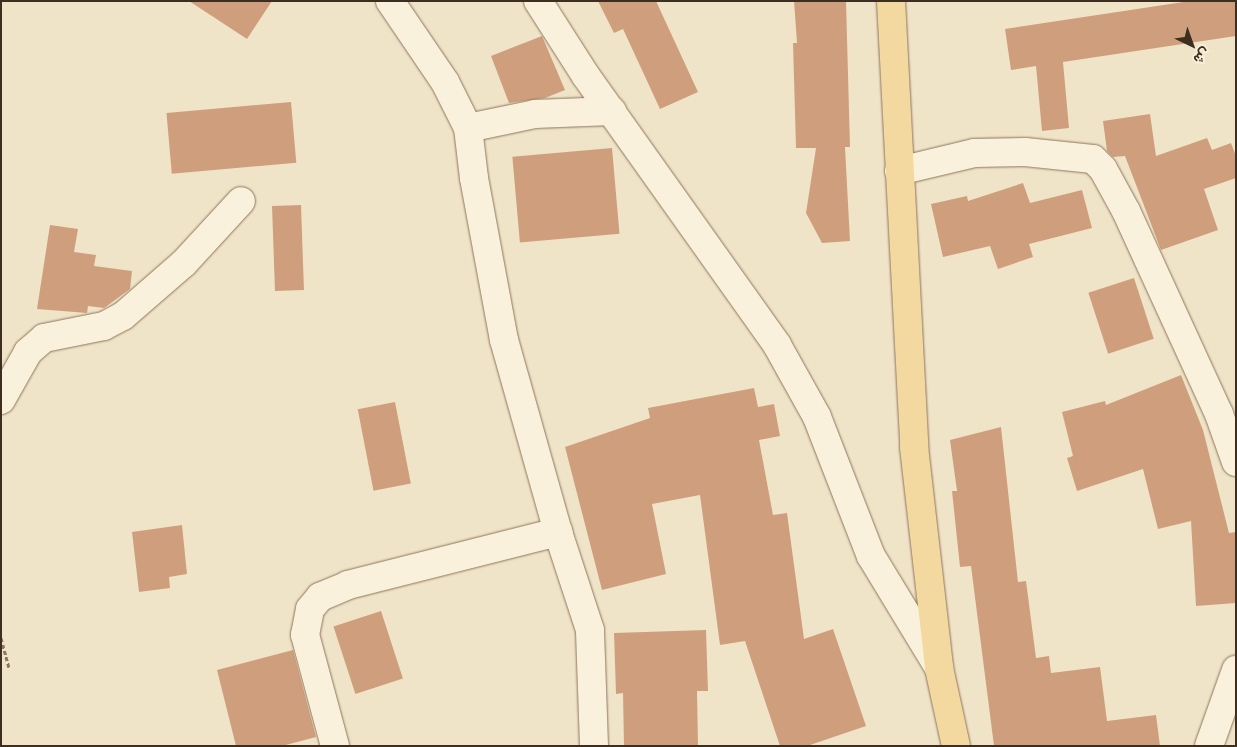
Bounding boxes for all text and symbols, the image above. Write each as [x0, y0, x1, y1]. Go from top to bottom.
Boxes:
north arrow [1167, 20, 1217, 70]
text: ش [1189, 43, 1215, 69]

